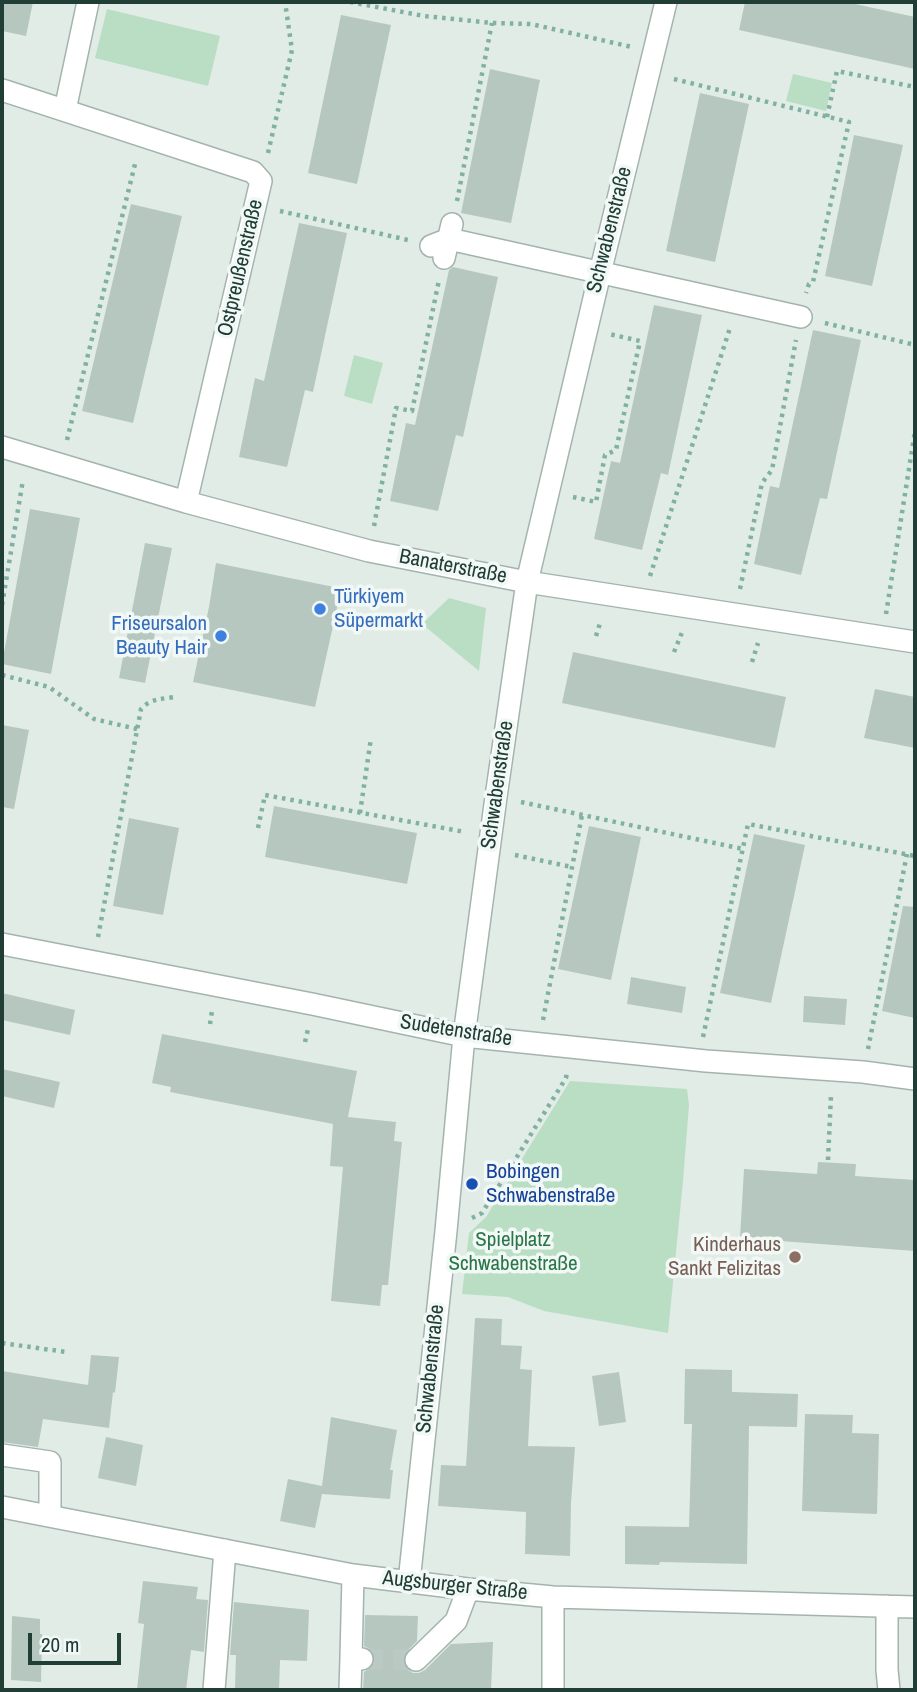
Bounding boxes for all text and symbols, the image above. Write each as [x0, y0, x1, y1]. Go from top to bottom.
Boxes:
street label: Schwabenstraße [582, 164, 638, 296]
street label: Ostpreußenstraße [213, 197, 269, 339]
street label: Banaterstraße [397, 544, 509, 590]
place label: Türkiyem Süpermarkt [334, 584, 423, 634]
marker: Türkiyem Süpermarkt [312, 601, 328, 617]
place label: Friseursalon Beauty Hair [111, 611, 207, 661]
marker: Friseursalon Beauty Hair [213, 628, 229, 644]
street label: Schwabenstraße [477, 719, 519, 851]
street label: Sudetenstraße [398, 1010, 514, 1052]
place label: Bobingen Schwabenstraße [486, 1159, 615, 1209]
marker: Bobingen Schwabenstraße [464, 1176, 480, 1192]
park label: Spielplatz Schwabenstraße [448, 1227, 578, 1277]
place label: Kinderhaus Sankt Felizitas [668, 1232, 781, 1282]
marker: Kinderhaus Sankt Felizitas [787, 1249, 803, 1265]
street label: Schwabenstraße [412, 1303, 450, 1435]
street label: Augsburger Straße [381, 1566, 529, 1606]
scale bar [32, 1618, 124, 1662]
text: 20 m [41, 1630, 79, 1659]

